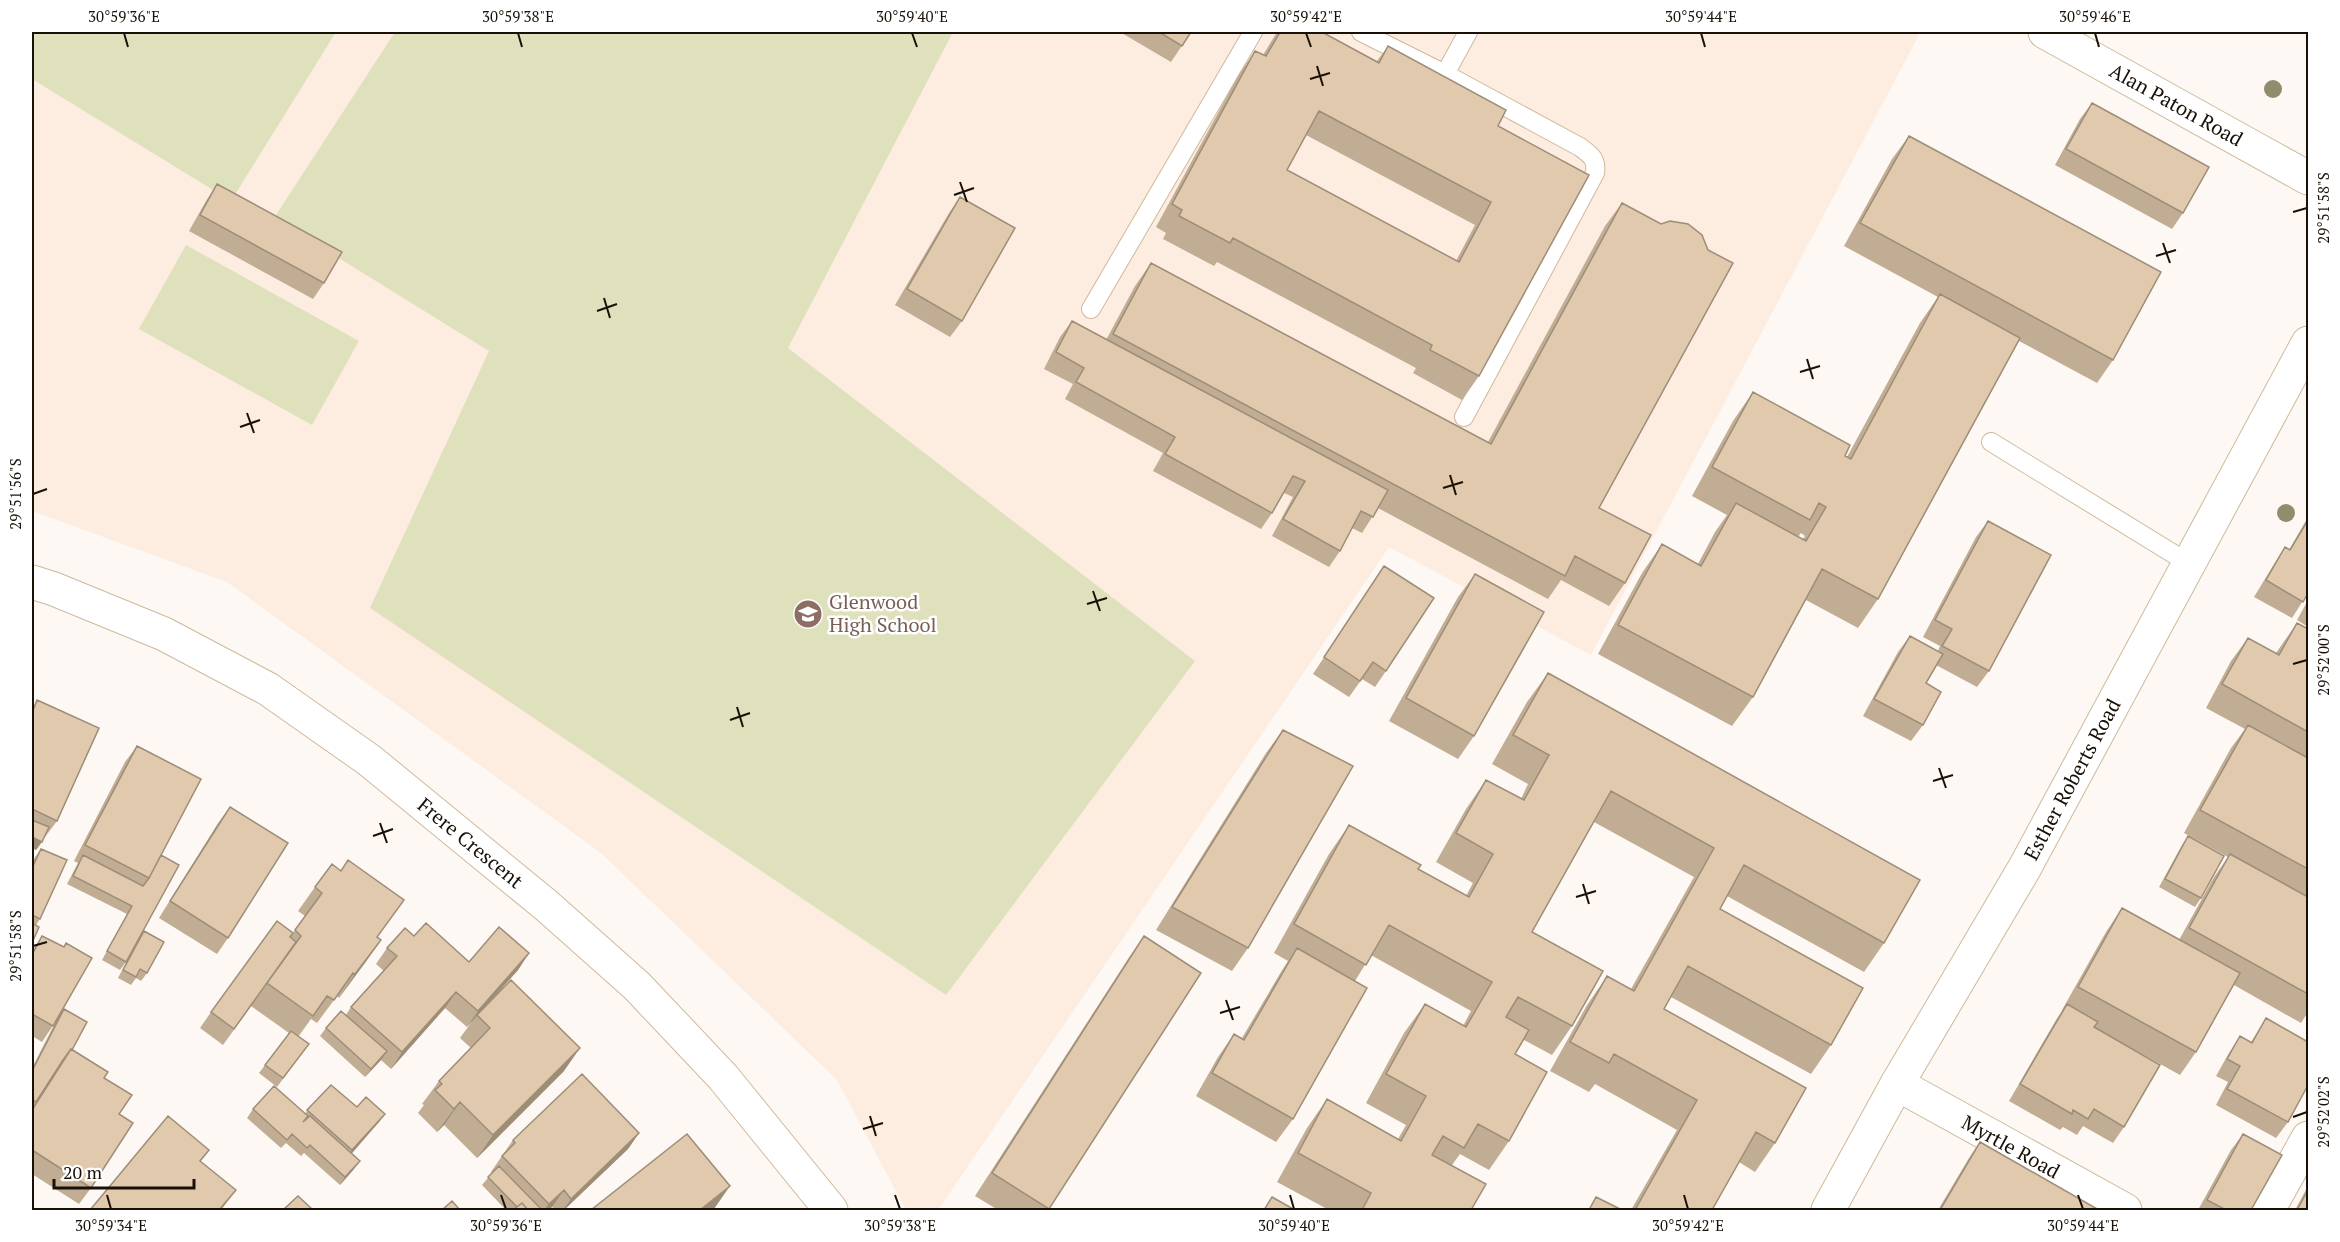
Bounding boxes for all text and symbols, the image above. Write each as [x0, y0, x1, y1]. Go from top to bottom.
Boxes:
text: 30°59'36"E [88, 6, 160, 26]
text: 30°59'38"E [482, 6, 554, 26]
text: 30°59'40"E [876, 6, 948, 26]
text: 30°59'42"E [1270, 6, 1342, 26]
text: 30°59'44"E [1665, 6, 1737, 26]
text: 30°59'46"E [2059, 6, 2131, 26]
street label: Alan Paton Road [2105, 57, 2248, 152]
text: 29°51'58"S [2313, 172, 2333, 244]
text: 29°51'56"S [5, 458, 25, 530]
place label: Glenwood High School [829, 588, 937, 638]
school or university icon: Glenwood High School [792, 598, 824, 630]
text: 29°52'00"S [2313, 624, 2333, 696]
street label: Esther Roberts Road [2017, 694, 2126, 865]
street label: Frere Crescent [412, 791, 529, 894]
text: 29°51'58"S [5, 910, 25, 982]
text: 29°52'02"S [2313, 1076, 2333, 1148]
street label: Myrtle Road [1957, 1108, 2065, 1184]
scale bar [54, 1152, 194, 1190]
text: 20 m [63, 1160, 103, 1184]
text: 30°59'34"E [75, 1215, 147, 1235]
text: 30°59'36"E [470, 1215, 542, 1235]
text: 30°59'38"E [864, 1215, 936, 1235]
text: 30°59'40"E [1258, 1215, 1330, 1235]
text: 30°59'42"E [1652, 1215, 1724, 1235]
text: 30°59'44"E [2047, 1215, 2119, 1235]

